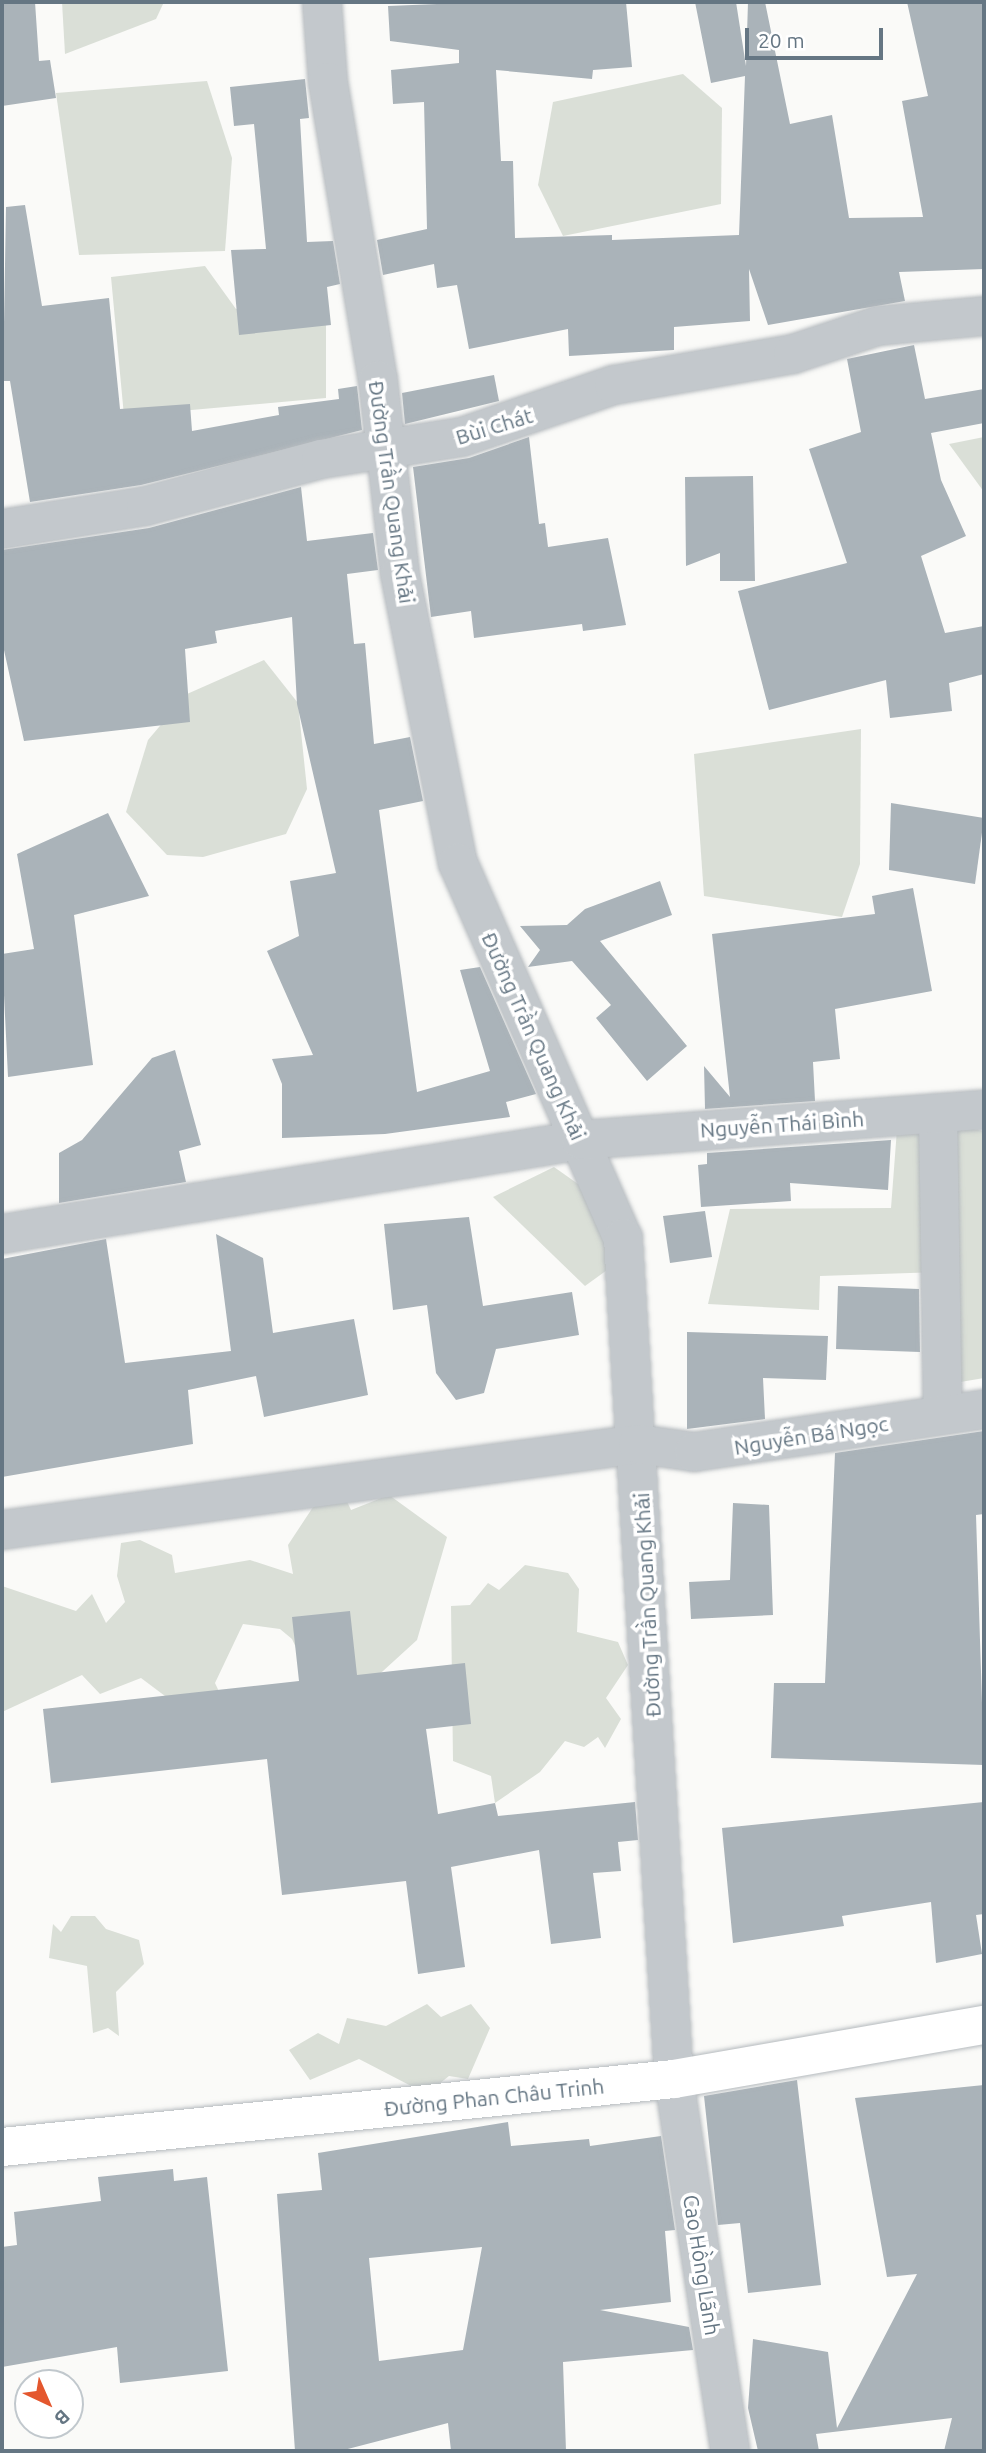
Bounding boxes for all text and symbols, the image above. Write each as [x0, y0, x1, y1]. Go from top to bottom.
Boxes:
scale bar [748, 14, 886, 58]
text: 20 m [758, 28, 805, 52]
street label: Đường Trần Quang Khải [364, 379, 420, 605]
street label: Bùi Chát [452, 402, 536, 450]
street label: Đường Trần Quang Khải [477, 928, 591, 1144]
street label: Nguyễn Thái Bình [699, 1106, 865, 1142]
street label: Nguyễn Bá Ngọc [732, 1410, 890, 1460]
street label: Đường Trần Quang Khải [629, 1492, 665, 1718]
street label: Đường Phan Châu Trinh [383, 2073, 605, 2121]
street label: Cao Hồng Lãnh [678, 2193, 726, 2337]
north arrow [14, 2369, 84, 2439]
text: B [50, 2405, 74, 2430]

